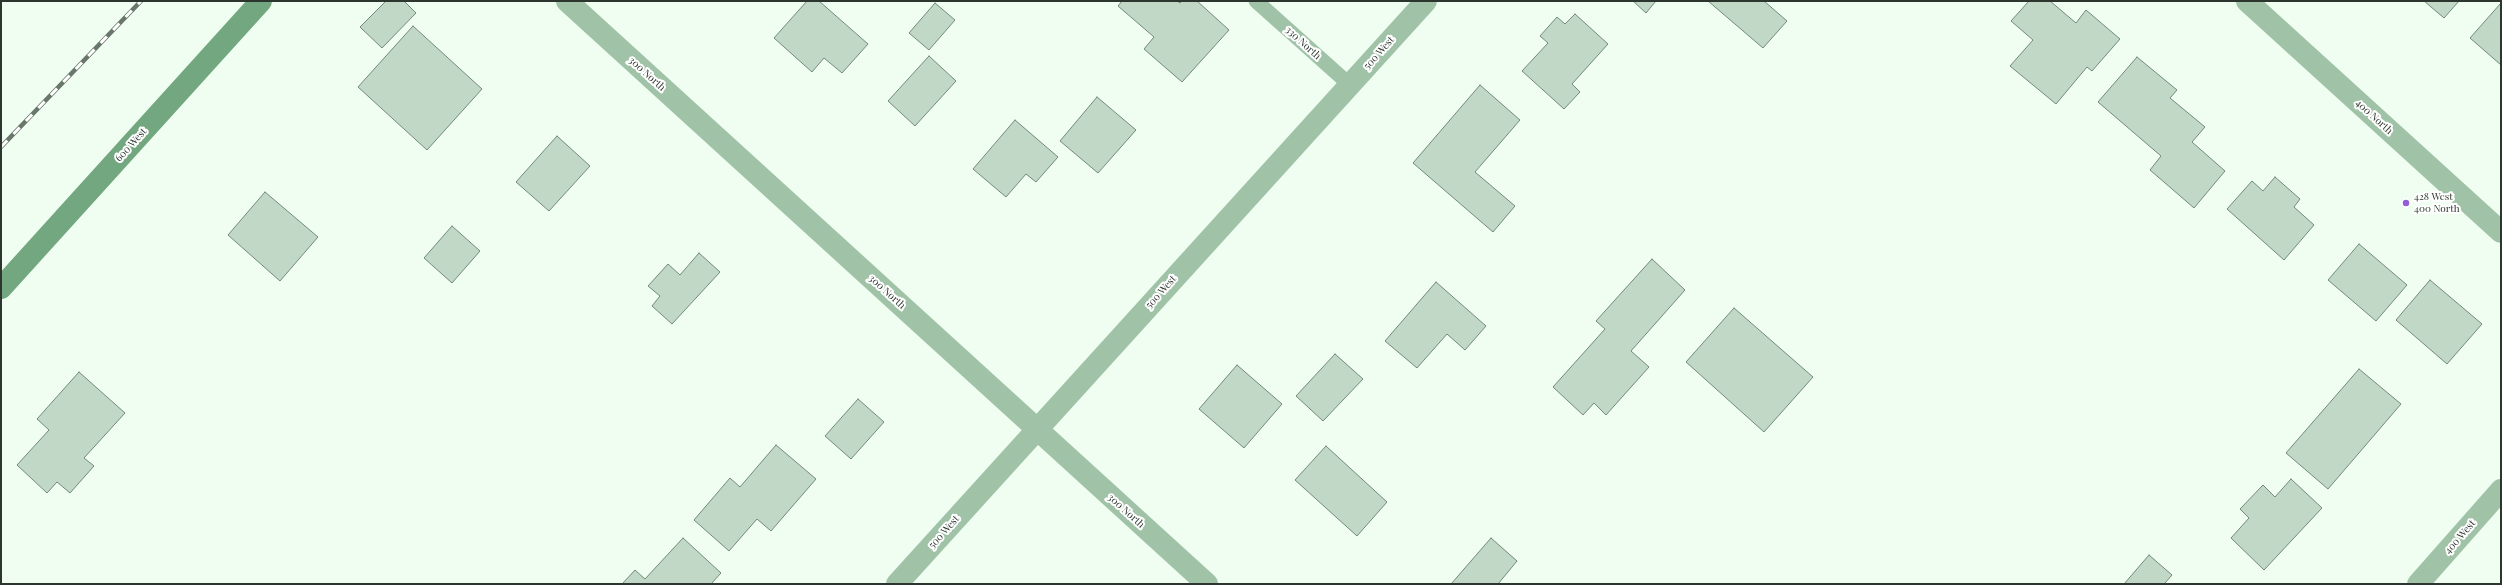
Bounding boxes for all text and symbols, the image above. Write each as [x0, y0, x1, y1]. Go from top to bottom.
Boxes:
street label: 330 North [1283, 24, 1323, 62]
street label: 500 West [1361, 34, 1397, 72]
street label: 300 North [626, 54, 668, 94]
street label: 400 North [2353, 97, 2395, 137]
street label: 600 West [113, 126, 149, 164]
place label: 428 West 400 North [2414, 191, 2460, 214]
marker: 428 West 400 North [2401, 198, 2411, 208]
street label: 300 North [866, 272, 908, 312]
street label: 500 West [1143, 273, 1179, 311]
street label: 300 North [1105, 491, 1147, 531]
street label: 500 West [926, 513, 962, 551]
street label: 400 West [2442, 518, 2478, 556]

